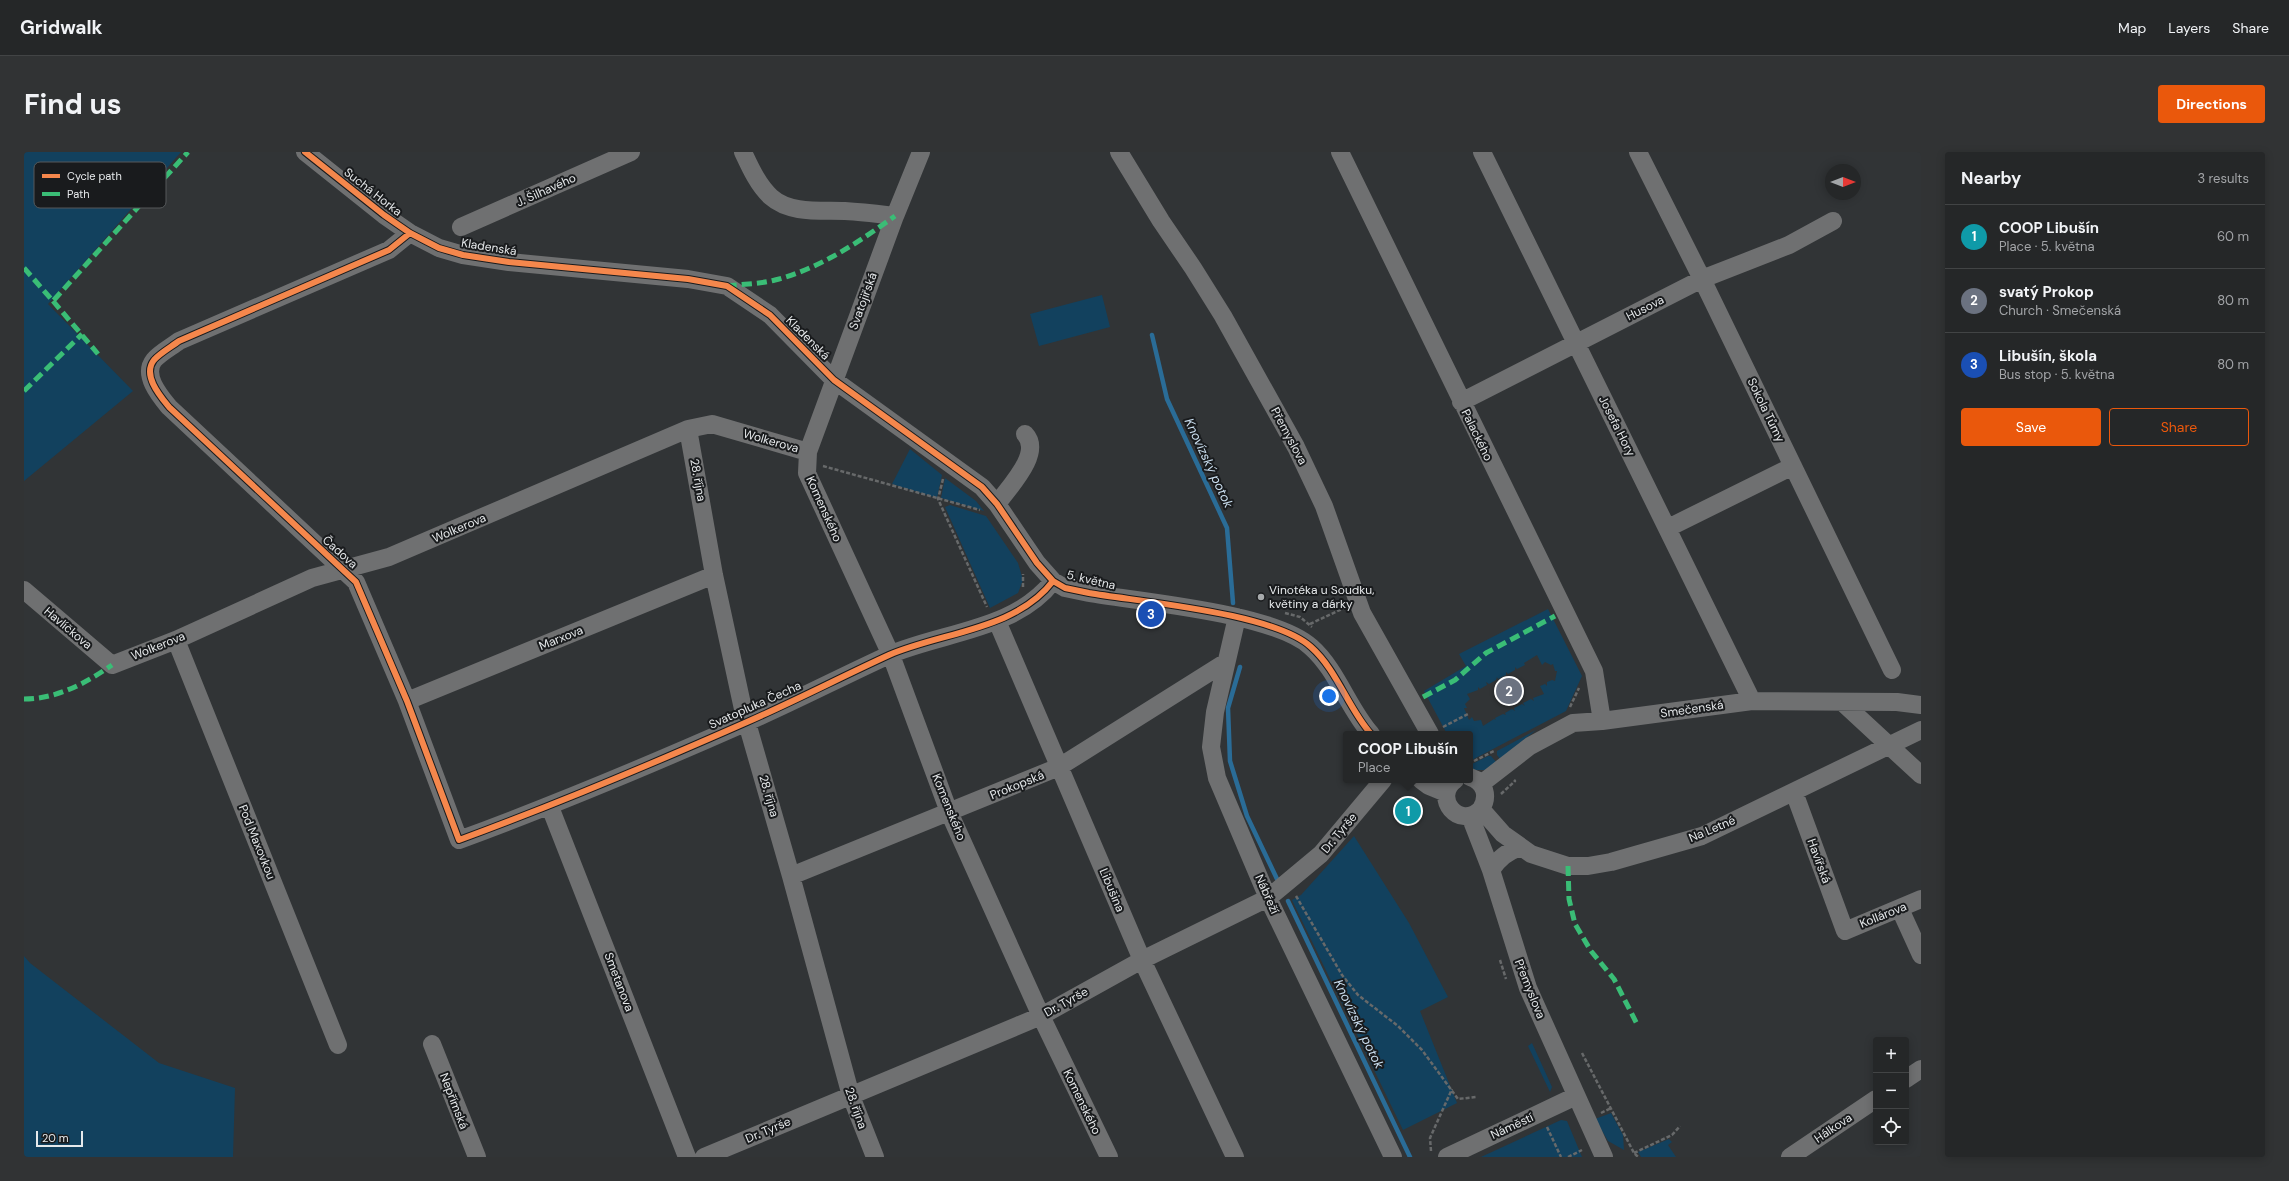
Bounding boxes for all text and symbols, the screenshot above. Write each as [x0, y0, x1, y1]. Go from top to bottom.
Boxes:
text: Gridwalk [20, 15, 102, 40]
text: Map [2118, 19, 2146, 37]
text: Layers [2168, 19, 2210, 37]
text: Share [2232, 19, 2269, 37]
button: Directions [2158, 85, 2265, 123]
text: Find us [24, 86, 122, 123]
legend [34, 162, 166, 208]
street label: Suchá Horka [341, 164, 405, 220]
north arrow [1825, 164, 1861, 200]
text: Nearby [1961, 167, 2021, 189]
text: Cycle path [67, 169, 122, 183]
street label: J. Šilhavého [514, 170, 578, 210]
text: 3 results [2197, 170, 2249, 187]
text: Path [67, 187, 90, 201]
text: COOP Libušín [1999, 218, 2099, 238]
text: 1 [1972, 228, 1976, 245]
text: 60 m [2217, 228, 2249, 245]
street label: Kladenská [460, 235, 518, 259]
text: Place · 5. května [1999, 238, 2095, 255]
street label: Svatojiřská [845, 270, 881, 332]
text: svatý Prokop [1999, 282, 2094, 302]
street label: Husova [1623, 292, 1667, 324]
text: 2 [1970, 292, 1978, 309]
text: 80 m [2217, 292, 2249, 309]
text: Church · Smečenská [1999, 302, 2121, 319]
street label: Kladenská [783, 313, 833, 363]
text: Libušín, škola [1999, 346, 2097, 366]
text: 3 [1970, 356, 1978, 373]
text: 80 m [2217, 356, 2249, 373]
text: Bus stop · 5. května [1999, 366, 2115, 383]
street label: Sokola Tůmy [1744, 375, 1789, 445]
street label: Josefa Hory [1595, 393, 1639, 459]
street label: Přemyslova [1267, 404, 1311, 468]
street label: Palackého [1458, 406, 1496, 464]
button: Save [1961, 408, 2101, 446]
button: Share [2109, 408, 2249, 446]
water label: Knovízský potok [1181, 415, 1237, 511]
street label: Wolkerova [741, 425, 801, 457]
street label: 28. října [686, 457, 710, 503]
street label: Komenského [802, 473, 846, 545]
street label: Wolkerova [430, 510, 488, 546]
street label: Čadova [319, 532, 361, 572]
street label: 5. května [1065, 567, 1117, 593]
place label: Vinotéka u Soudku, květiny a dárky [1269, 582, 1374, 612]
marker: Vinotéka u Soudku, květiny a dárky [1256, 592, 1266, 602]
pin: 3 [1138, 599, 1164, 629]
street label: Havlíčkova [41, 603, 95, 653]
street label: Marxova [537, 622, 585, 654]
street label: Wolkerova [129, 628, 187, 664]
pin: 2 [1496, 676, 1522, 706]
street label: Svatopluka Čecha [706, 677, 804, 733]
your location [1319, 686, 1339, 706]
street label: Smečenská [1659, 697, 1725, 721]
popup [1343, 731, 1473, 783]
text: COOP Libušín [1358, 739, 1458, 759]
text: Place [1358, 759, 1390, 776]
street label: Prokopská [988, 767, 1046, 803]
street label: Komenského [928, 771, 970, 843]
street label: 28. října [755, 773, 783, 819]
pin: 1 [1395, 796, 1421, 826]
street label: Pod Maxovkou [235, 802, 279, 882]
street label: Dr. Tyrše [1317, 809, 1361, 856]
street label: Na Letné [1686, 812, 1738, 846]
street label: Havířská [1804, 836, 1834, 886]
street label: Libušina [1096, 866, 1128, 914]
street label: Nábřeží [1251, 872, 1283, 917]
street label: Kollárova [1857, 898, 1909, 932]
street label: Smetanova [600, 950, 638, 1014]
street label: Přemyslova [1511, 957, 1549, 1021]
water label: Knovízský potok [1330, 976, 1388, 1072]
street label: Dr. Tyrše [1041, 983, 1091, 1021]
map controls [1873, 1037, 1909, 1145]
button: + [1873, 1037, 1909, 1073]
street label: Komenského [1059, 1067, 1105, 1137]
street label: Nepřímská [436, 1071, 472, 1131]
button: − [1873, 1073, 1909, 1109]
street label: 28. října [841, 1085, 871, 1131]
street label: Náměstí [1488, 1109, 1536, 1143]
button: locate [1873, 1109, 1909, 1145]
street label: Hálkova [1811, 1110, 1855, 1146]
street label: Dr. Tyrše [743, 1113, 793, 1147]
scale bar [36, 1129, 83, 1148]
text: 20 m [42, 1131, 68, 1145]

